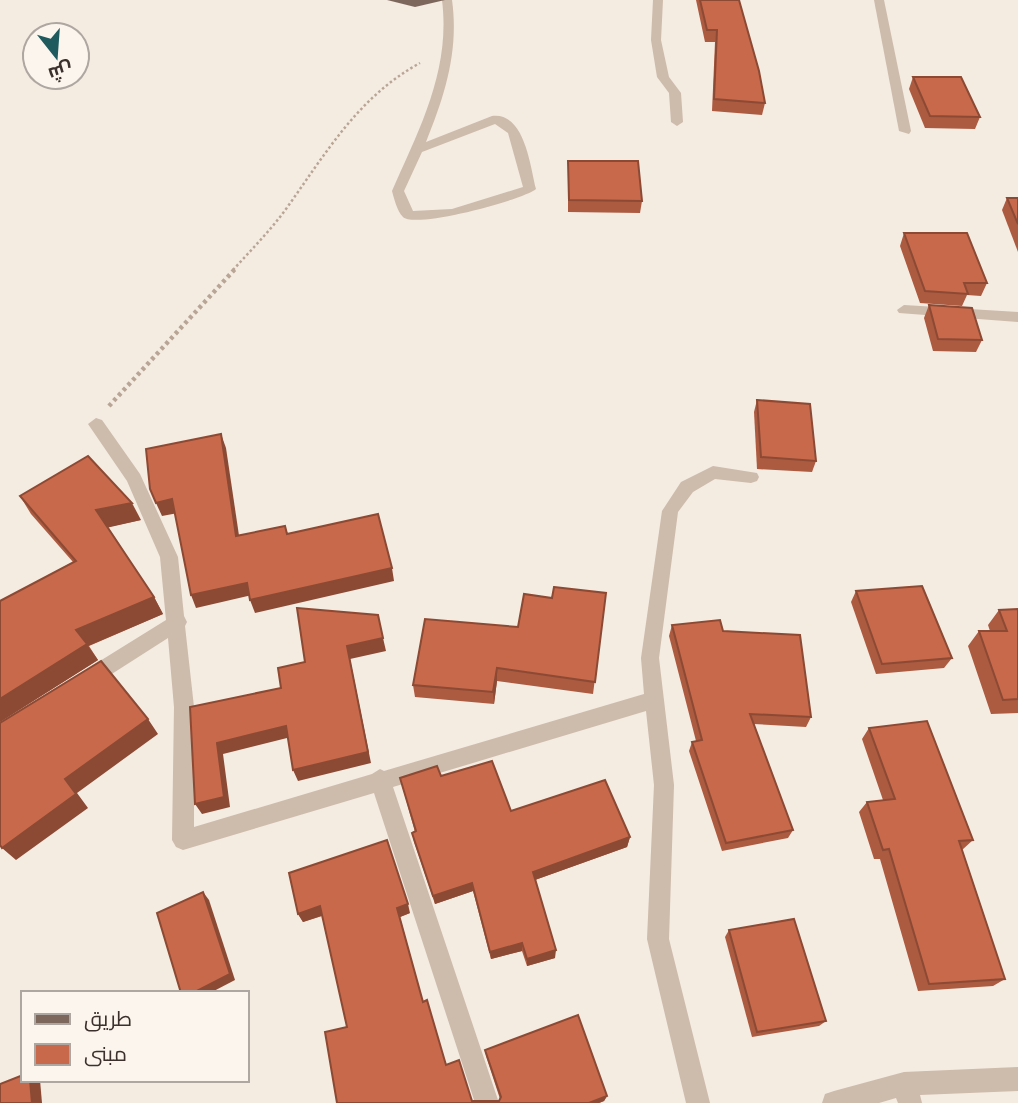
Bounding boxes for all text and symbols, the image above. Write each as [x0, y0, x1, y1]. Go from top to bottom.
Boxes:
north arrow [21, 21, 91, 91]
text: ش [46, 57, 76, 86]
legend [21, 991, 248, 1082]
text: طريق [84, 1006, 132, 1032]
text: مبنى [84, 1041, 127, 1067]

